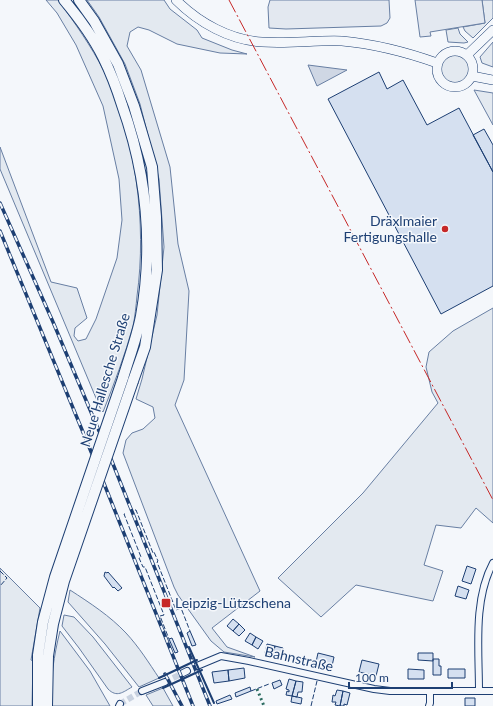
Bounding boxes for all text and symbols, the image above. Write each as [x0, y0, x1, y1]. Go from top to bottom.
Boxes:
place label: Dräxlmaier Fertigungshalle [344, 212, 437, 245]
marker: Dräxlmaier Fertigungshalle [440, 224, 450, 234]
street label: Neue Hallesche Straße [76, 311, 133, 449]
place label: Leipzig-Lützschena [175, 594, 291, 611]
marker: Leipzig-Lützschena [160, 597, 172, 609]
street label: Bahnstraße [263, 642, 335, 675]
scale bar [349, 664, 452, 690]
text: 100 m [355, 670, 389, 685]

